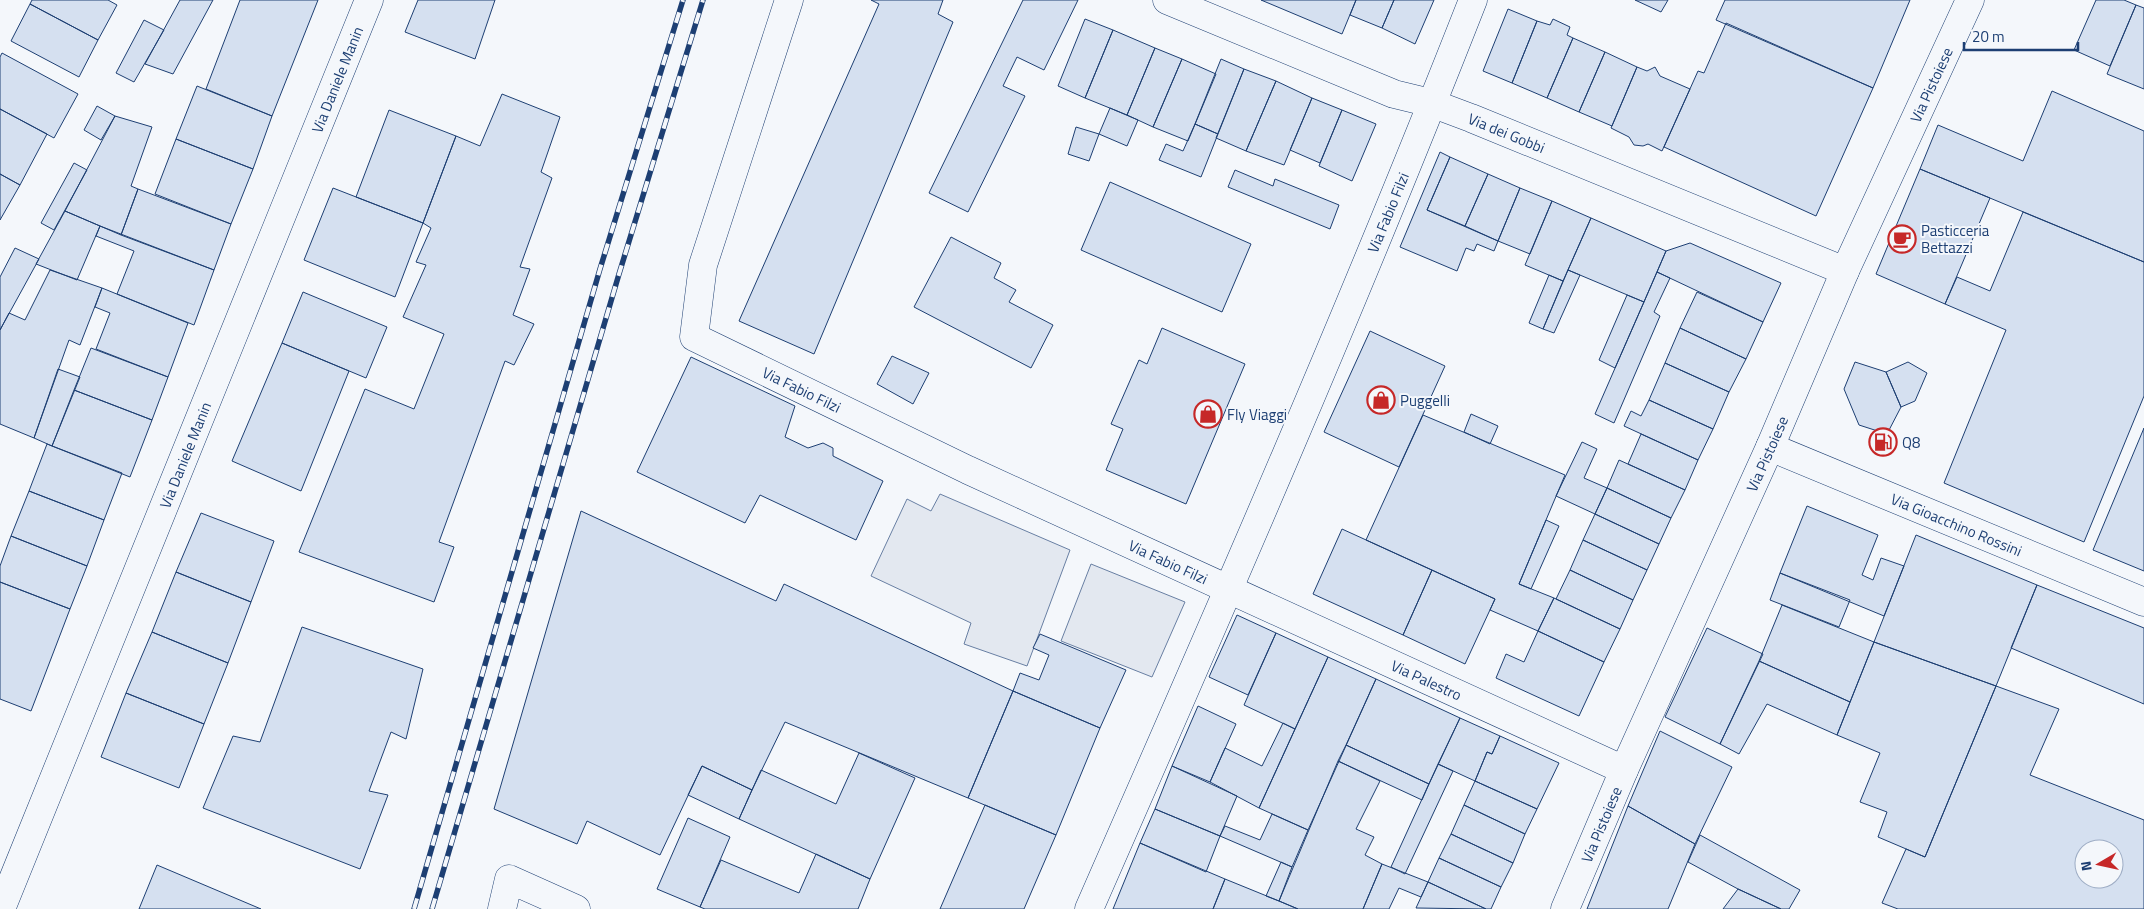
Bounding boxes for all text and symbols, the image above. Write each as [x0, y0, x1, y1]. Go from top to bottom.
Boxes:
scale bar [1964, 20, 2078, 52]
street label: Via Daniele Manin [305, 23, 369, 136]
text: 20 m [1972, 25, 2005, 48]
street label: Via Pistoiese [1904, 43, 1958, 126]
street label: Via dei Gobbi [1465, 107, 1549, 159]
street label: Via Fabio Filzi [1361, 169, 1414, 256]
place label: Pasticceria Bettazzi [1921, 219, 1990, 259]
cafe icon: Pasticceria Bettazzi [1887, 224, 1917, 254]
street label: Via Fabio Filzi [759, 360, 845, 418]
shop icon: Puggelli [1366, 385, 1396, 415]
place label: Puggelli [1400, 389, 1450, 412]
street label: Via Daniele Manin [153, 398, 217, 511]
shop icon: Fly Viaggi [1193, 399, 1223, 429]
place label: Fly Viaggi [1227, 403, 1287, 426]
street label: Via Pistoiese [1740, 412, 1793, 495]
fuel station icon: Q8 [1868, 427, 1898, 457]
place label: Q8 [1902, 431, 1920, 454]
street label: Via Gioacchino Rossini [1887, 487, 2026, 562]
street label: Via Fabio Filzi [1125, 533, 1212, 590]
street label: Via Palestro [1387, 654, 1466, 706]
street label: Via Pistoiese [1575, 783, 1627, 866]
north arrow [2074, 839, 2124, 889]
text: N [2075, 860, 2097, 873]

